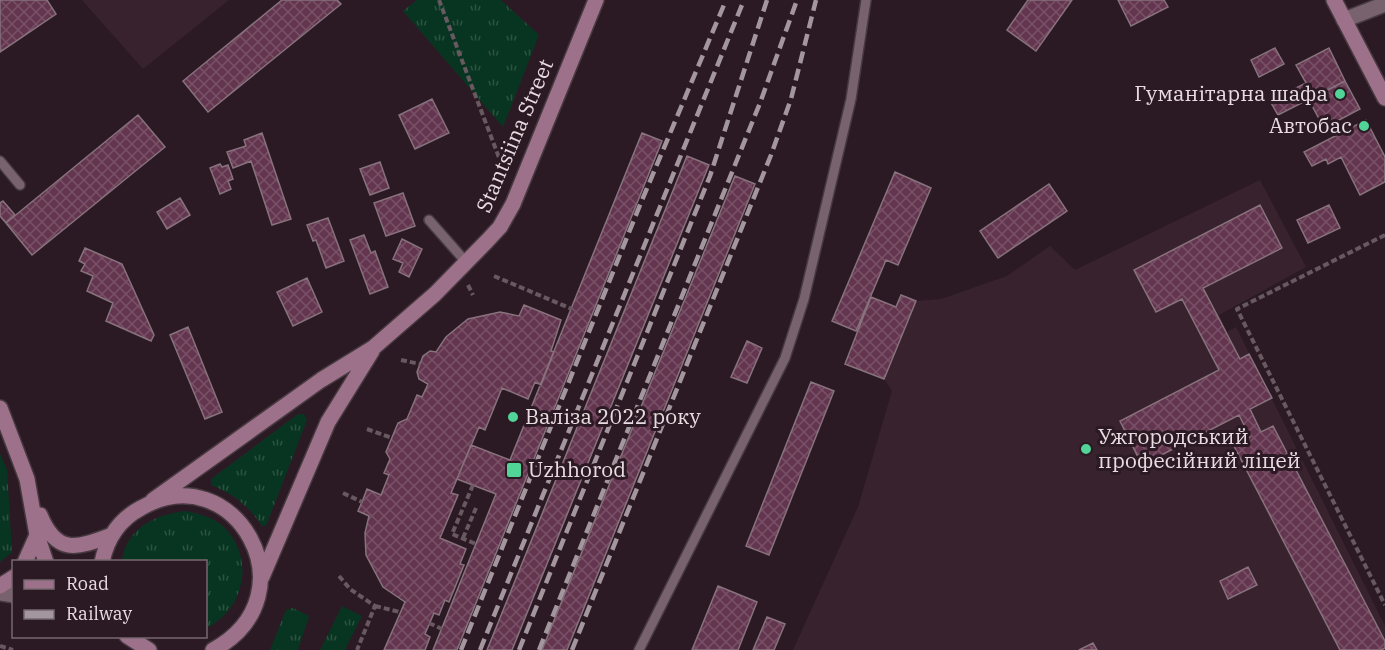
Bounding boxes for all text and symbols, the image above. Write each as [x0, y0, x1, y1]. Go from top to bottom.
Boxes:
street label: Stantsiina Street [469, 55, 559, 217]
place label: Гуманітарна шафа [1134, 79, 1328, 107]
marker: Гуманітарна шафа [1333, 87, 1347, 101]
place label: Автобас [1269, 111, 1352, 139]
marker: Автобас [1357, 119, 1371, 133]
place label: Валіза 2022 року [525, 402, 701, 430]
marker: Валіза 2022 року [506, 410, 520, 424]
place label: Ужгородський професійний ліцей [1098, 422, 1301, 474]
marker: Ужгородський професійний ліцей [1079, 442, 1093, 456]
place label: Uzhhorod [528, 455, 626, 483]
marker: Uzhhorod [505, 461, 523, 479]
legend [12, 560, 207, 638]
text: Road [66, 572, 109, 595]
text: Railway [66, 602, 132, 625]

